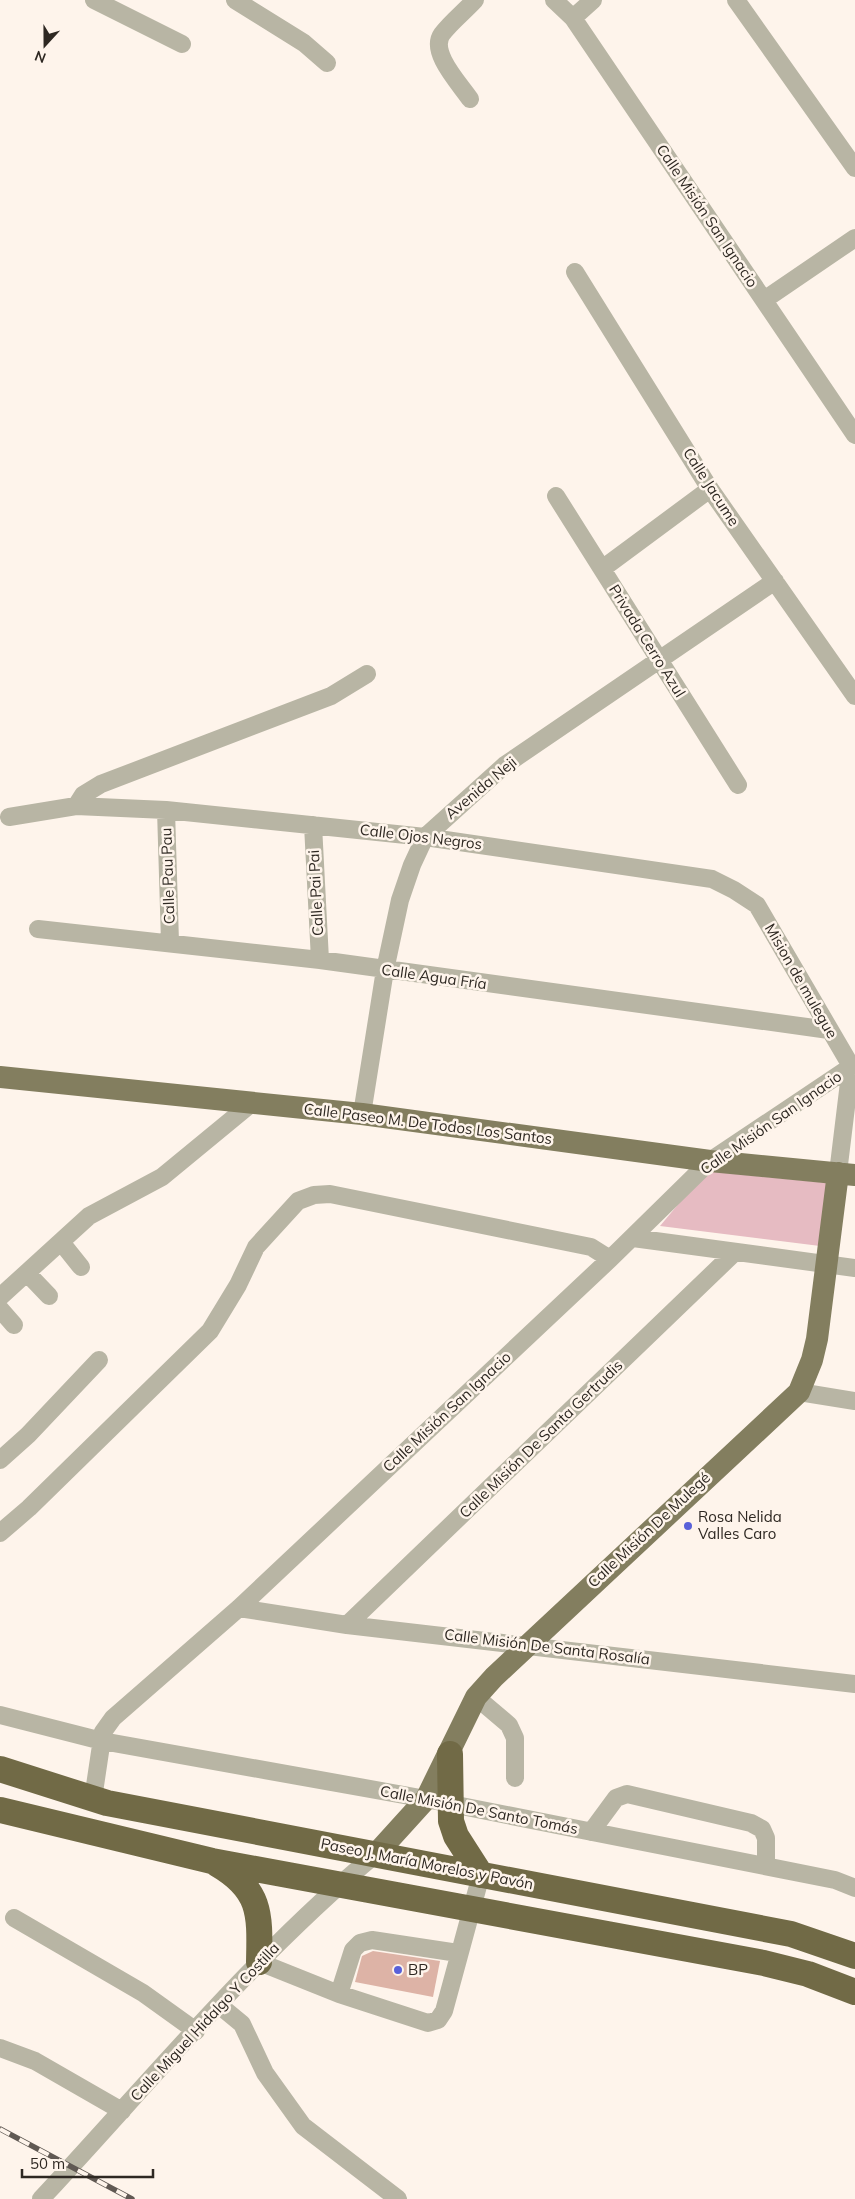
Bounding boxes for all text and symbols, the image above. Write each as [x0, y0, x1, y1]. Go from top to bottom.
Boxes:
north arrow [20, 20, 70, 70]
text: N [32, 47, 49, 67]
street label: Calle Misión San Ignacio [652, 141, 762, 291]
street label: Calle Jacume [679, 444, 744, 529]
street label: Privada Cerro Azul [605, 581, 690, 701]
street label: Avenida Neji [441, 752, 520, 823]
street label: Calle Ojos Negros [359, 820, 483, 853]
street label: Calle Pau Pau [156, 828, 179, 924]
street label: Calle Pai Pai [304, 850, 327, 937]
street label: Mision de mulegue [761, 920, 842, 1041]
street label: Calle Agua Fría [380, 960, 488, 993]
street label: Calle Misión San Ignacio [696, 1067, 845, 1179]
street label: Calle Paseo M. De Todos Los Santos [303, 1099, 553, 1148]
street label: Calle Misión San Ignacio [379, 1347, 515, 1476]
street label: Calle Misión De Santa Gertrudis [455, 1355, 626, 1522]
street label: Calle Misión De Mulegé [583, 1468, 714, 1591]
place label: Rosa Nelida Valles Caro [698, 1507, 782, 1543]
marker: Rosa Nelida Valles Caro [682, 1520, 694, 1532]
street label: Calle Misión De Santa Rosalía [443, 1624, 651, 1669]
street label: Calle Misión De Santo Tomás [379, 1781, 580, 1838]
street label: Paseo J. María Morelos y Pavón [319, 1834, 535, 1893]
street label: Calle Miguel Hidalgo Y Costilla [126, 1938, 283, 2105]
place label: BP [408, 1960, 428, 1979]
marker: BP [392, 1964, 404, 1976]
scale bar [22, 2146, 154, 2178]
text: 50 m [30, 2154, 65, 2173]

